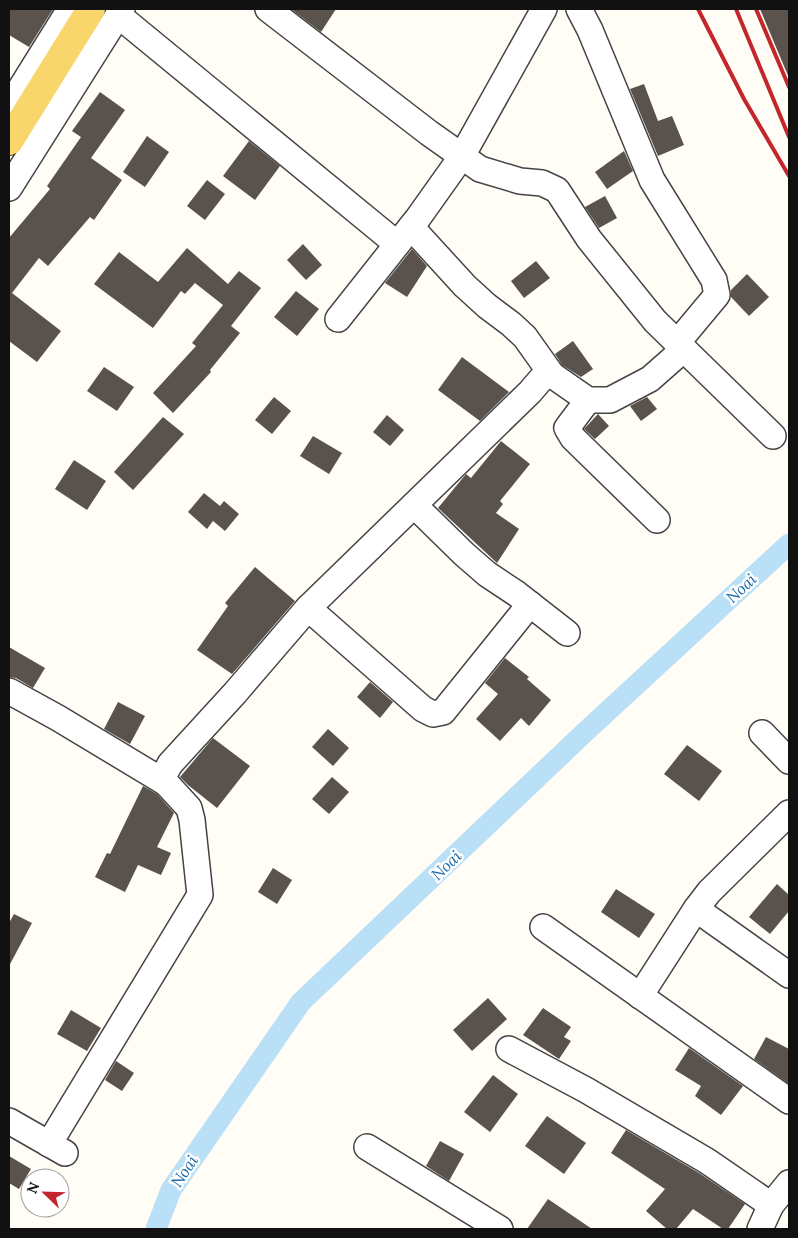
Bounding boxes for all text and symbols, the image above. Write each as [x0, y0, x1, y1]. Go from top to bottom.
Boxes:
water label: Noai [722, 569, 760, 607]
water label: Noai [427, 846, 465, 884]
water label: Noai [166, 1151, 202, 1191]
north arrow [20, 1168, 70, 1218]
text: N [23, 1179, 44, 1196]

